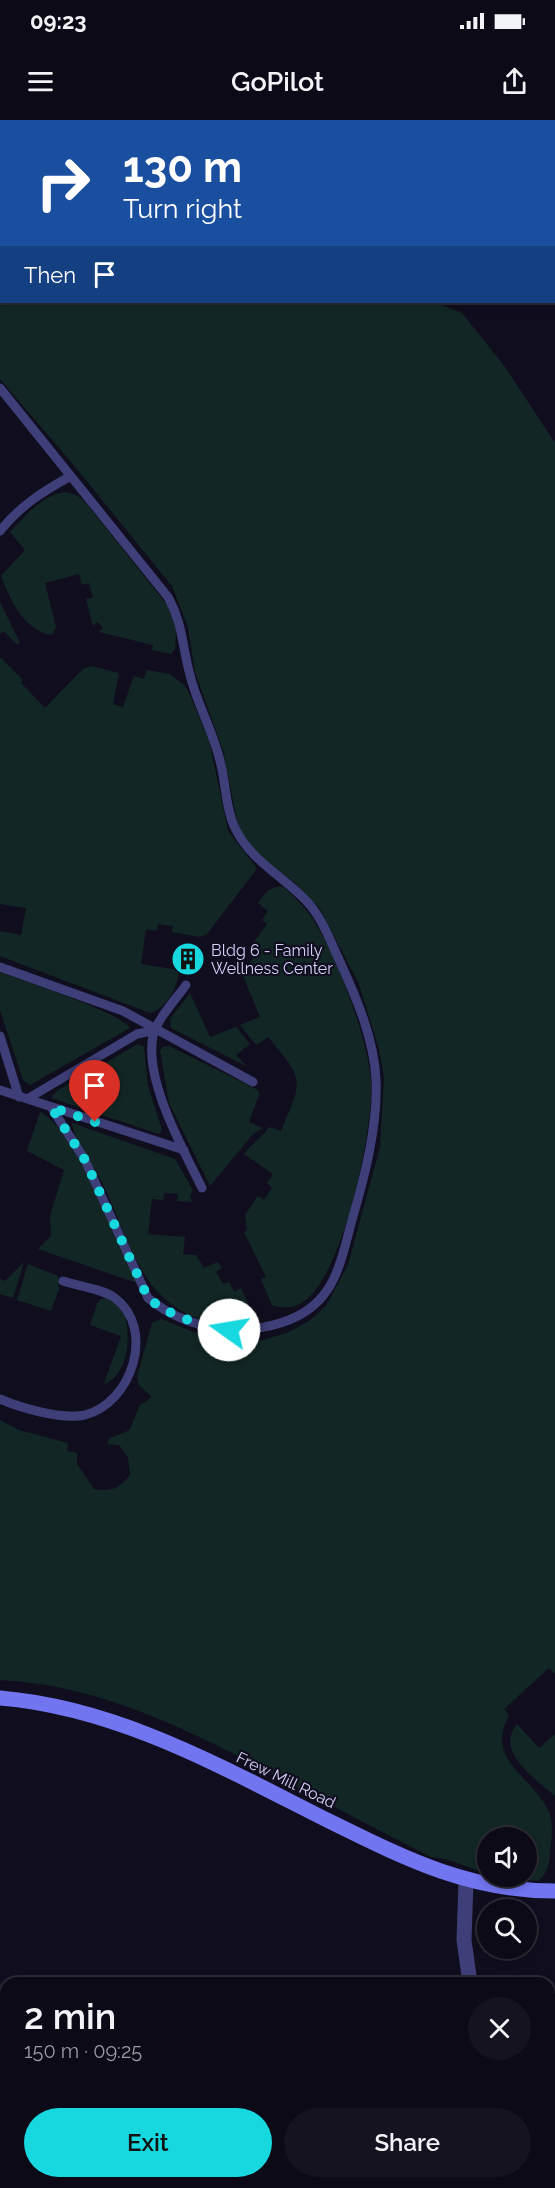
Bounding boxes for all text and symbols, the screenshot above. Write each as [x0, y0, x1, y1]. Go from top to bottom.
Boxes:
text: 09:23 [30, 8, 87, 34]
icon: menu [24, 65, 57, 98]
icon: share [498, 65, 531, 98]
text: GoPilot [231, 66, 324, 97]
text: 130 m [123, 143, 242, 192]
icon: right [24, 144, 102, 222]
text: Turn right [123, 193, 242, 224]
icon: arrive [88, 258, 121, 291]
text: Then [24, 262, 76, 288]
building icon: Bldg 6 - Family Wellness Center [170, 941, 206, 977]
place label: Bldg 6 - Family Wellness Center [211, 941, 333, 978]
pin [69, 1060, 120, 1122]
icon: arrive [78, 1069, 111, 1102]
position arrow [197, 1298, 261, 1362]
street label: Frew Mill Road [233, 1748, 339, 1812]
map controls [477, 1827, 537, 1959]
button: sound [477, 1827, 537, 1887]
button: search [477, 1899, 537, 1959]
text: 2 min [24, 1995, 116, 2037]
button: close [468, 1997, 531, 2060]
text: 150 m · 09:25 [24, 2039, 142, 2063]
button: Exit [24, 2108, 272, 2177]
button: Share [284, 2108, 531, 2177]

